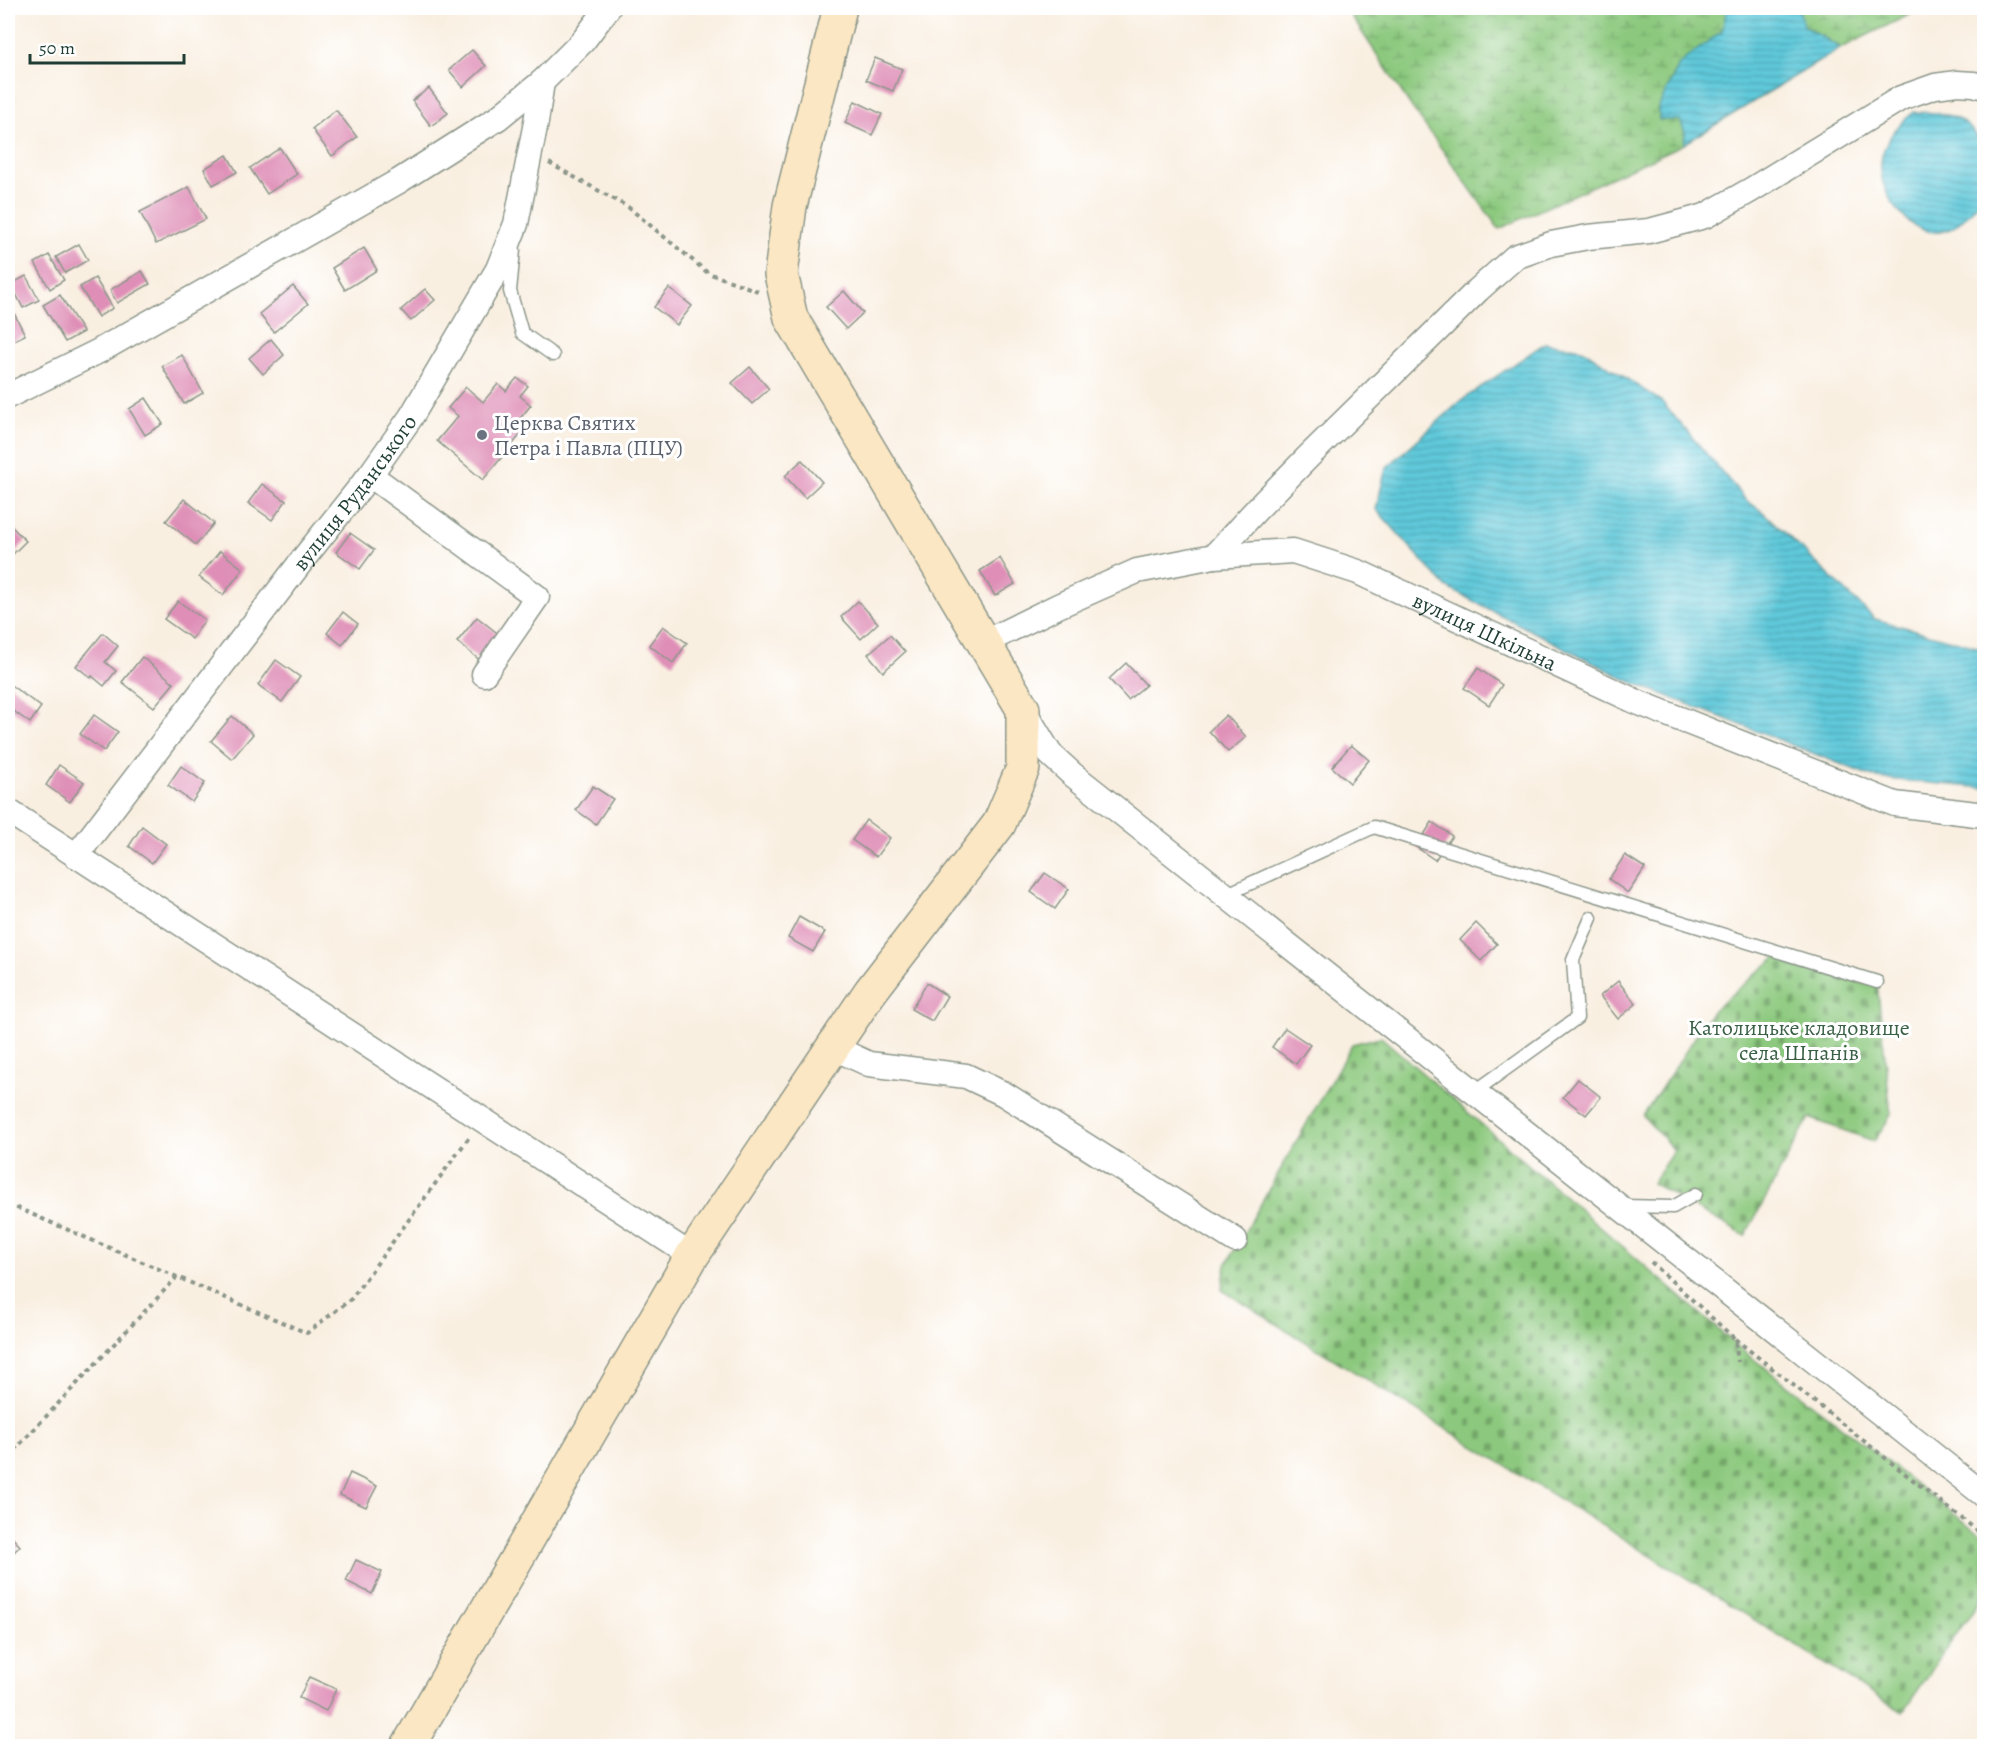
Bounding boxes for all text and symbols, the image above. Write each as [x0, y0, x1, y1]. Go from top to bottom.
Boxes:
scale bar [30, 27, 184, 65]
text: 50 m [39, 36, 75, 60]
place label: Церква Святих Петра і Павла (ПЦУ) [494, 408, 683, 463]
street label: вулиця Руданського [286, 409, 424, 577]
marker: Церква Святих Петра і Павла (ПЦУ) [475, 428, 489, 442]
street label: вулиця Шкільна [1408, 586, 1562, 679]
park label: Католицьке кладовище села Шпанів [1688, 1013, 1910, 1068]

